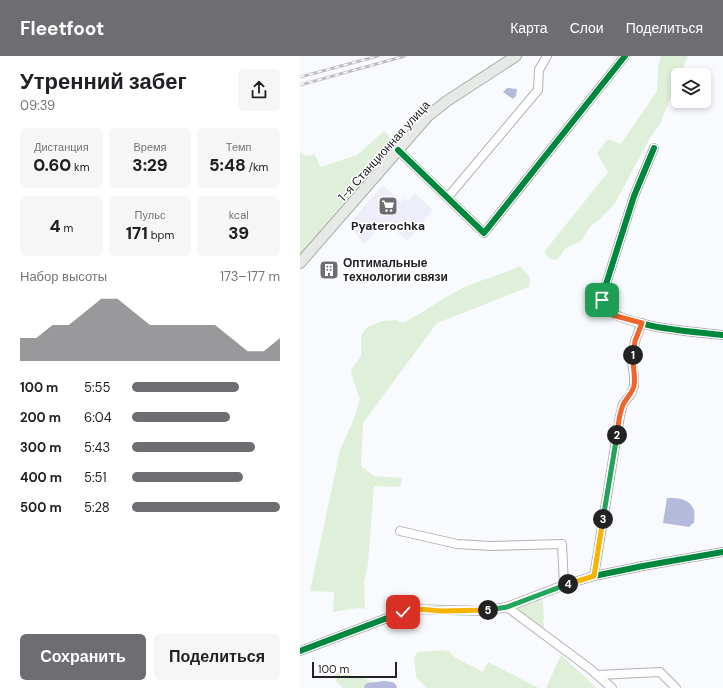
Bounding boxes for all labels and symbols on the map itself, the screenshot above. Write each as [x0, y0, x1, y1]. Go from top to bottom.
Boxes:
street label: 1-я Станционная улица [335, 97, 434, 205]
supermarket icon: Pyaterochka [377, 195, 399, 217]
place label: Pyaterochka [351, 218, 425, 234]
place label: Оптимальные технологии связи [343, 255, 448, 285]
building icon: Оптимальные технологии связи [318, 259, 340, 281]
pin [585, 283, 619, 317]
pin: 1 [623, 345, 643, 365]
pin: 2 [607, 425, 627, 445]
pin: 3 [593, 509, 613, 529]
pin: 4 [558, 574, 578, 594]
pin [386, 595, 420, 629]
pin: 5 [478, 600, 498, 620]
scale bar [312, 660, 397, 679]

